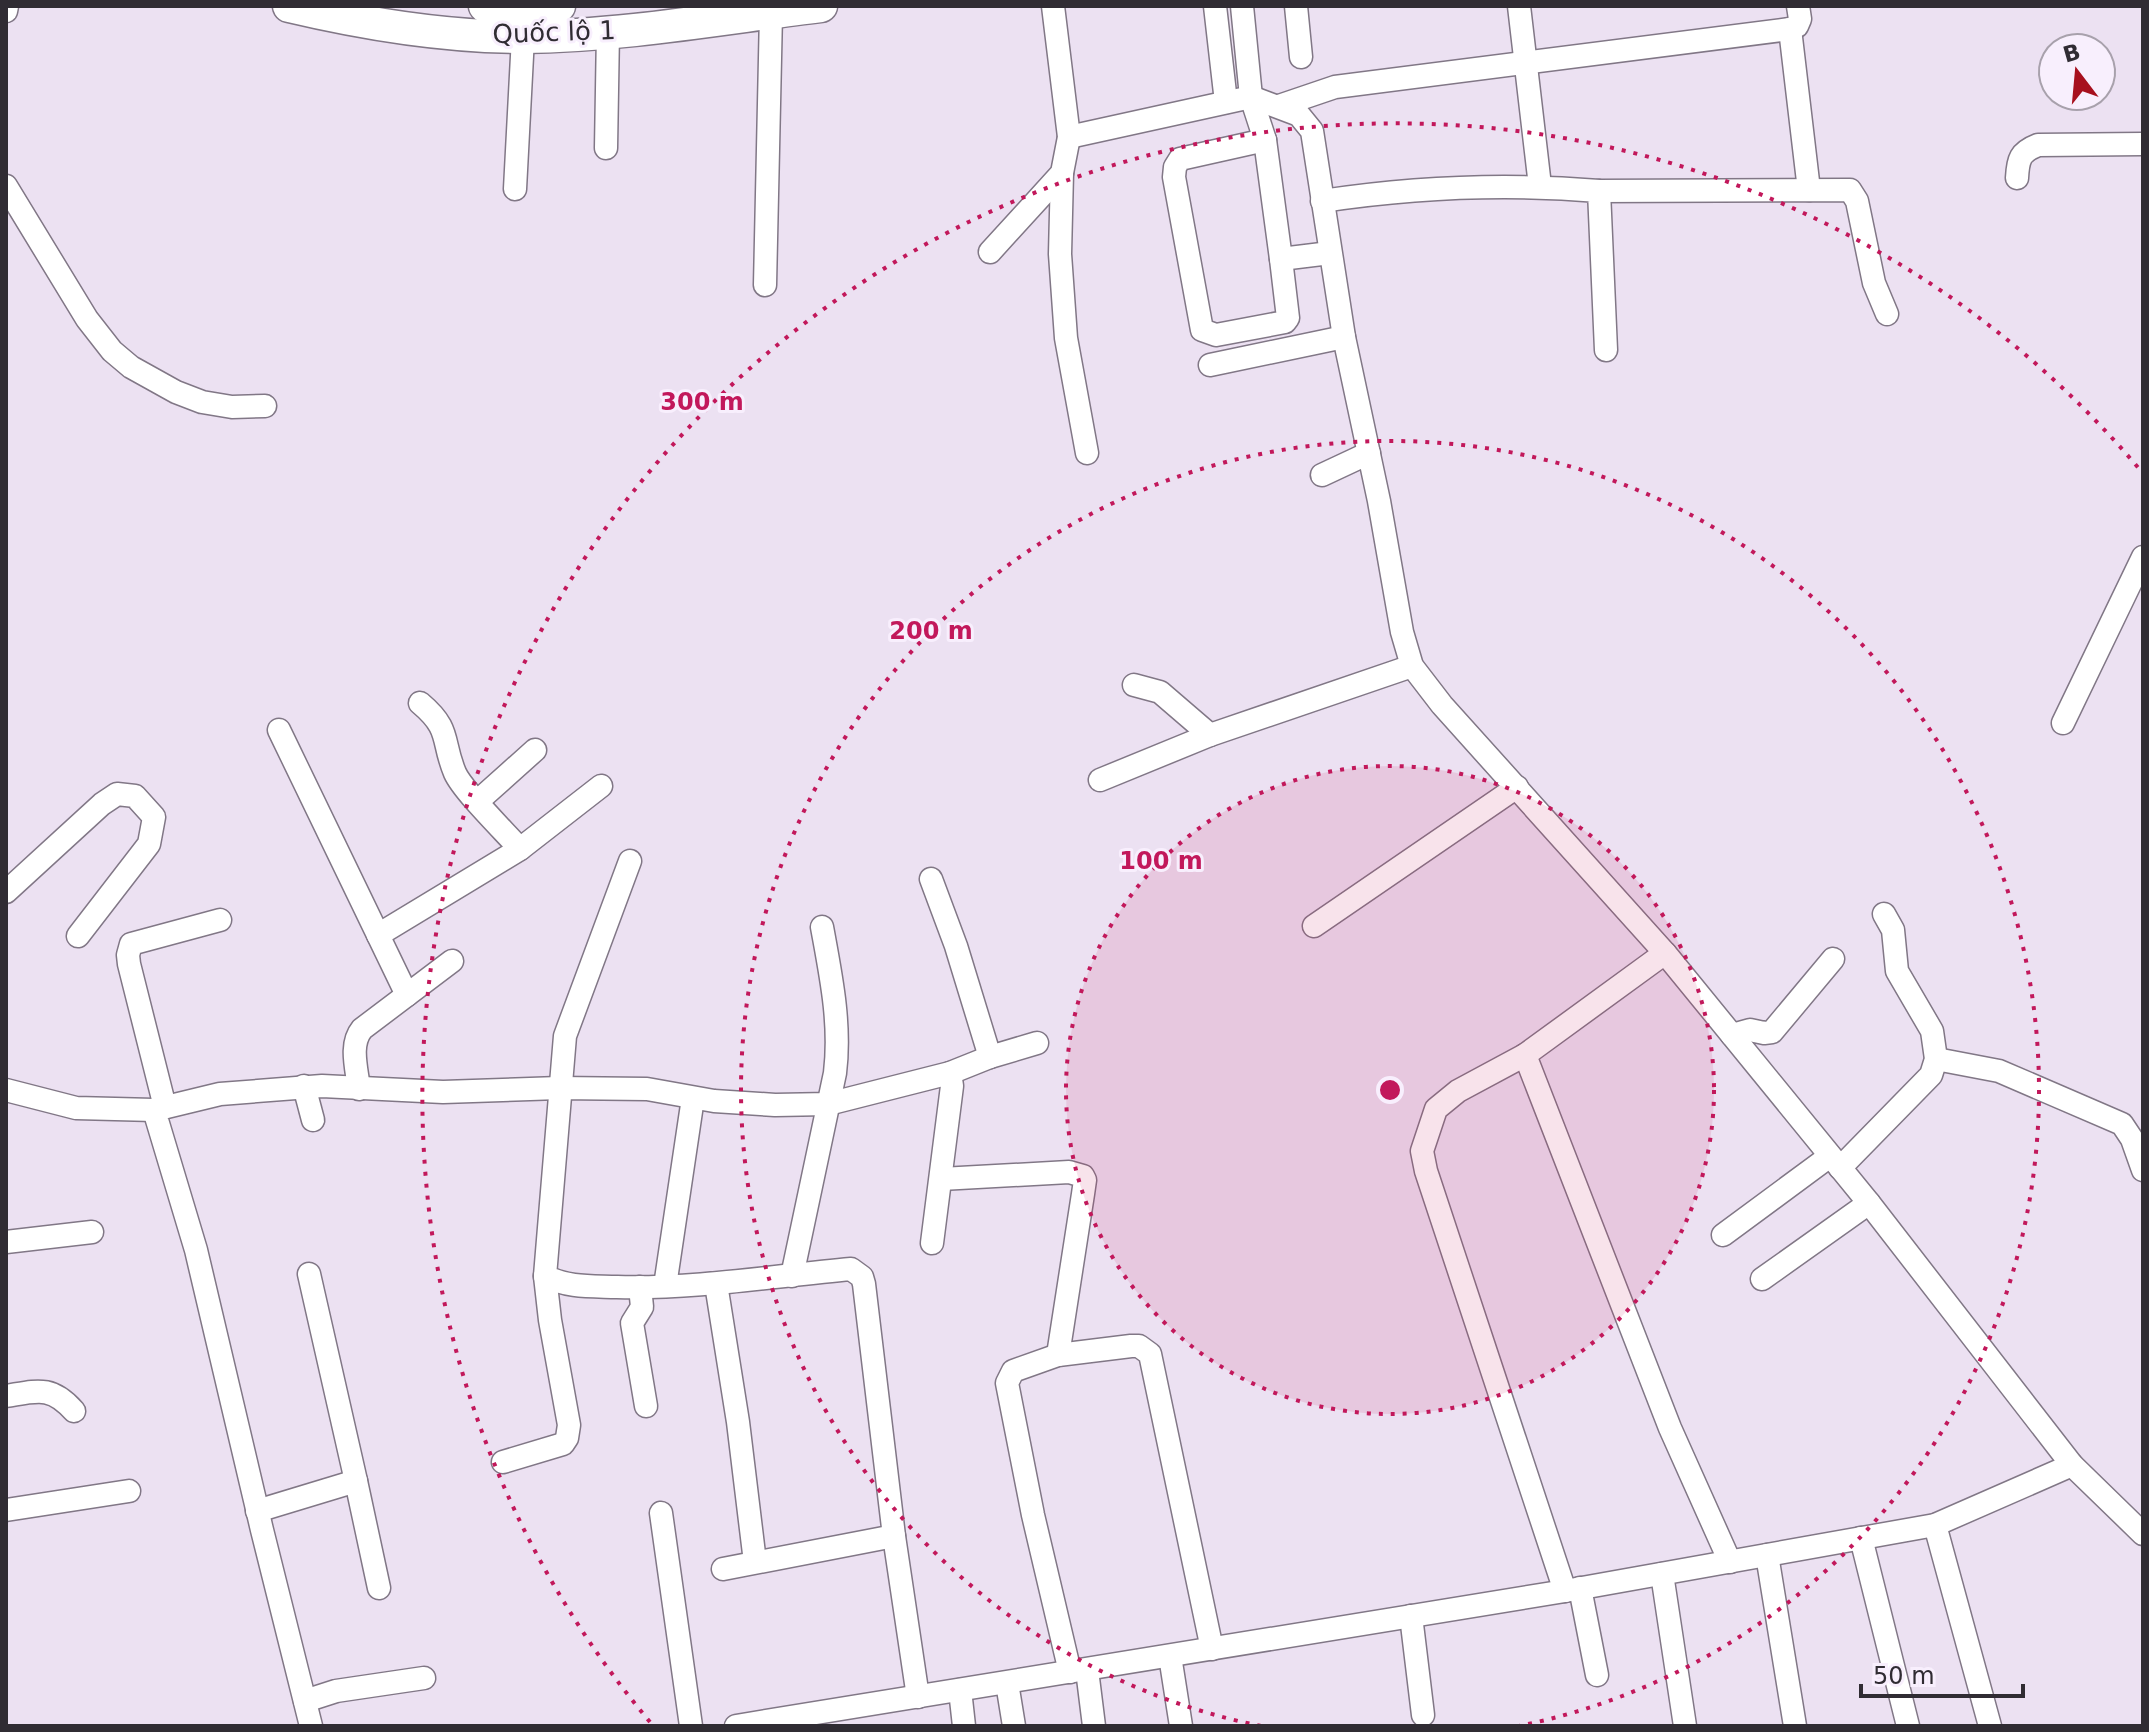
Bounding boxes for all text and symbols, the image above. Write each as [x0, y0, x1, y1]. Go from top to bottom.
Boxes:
street label: Quốc lộ 1 [492, 15, 616, 49]
north arrow [2037, 32, 2117, 112]
text: B [2060, 39, 2083, 68]
text: 300 m [660, 388, 744, 416]
text: 200 m [889, 617, 973, 645]
text: 100 m [1119, 847, 1203, 875]
centre of rings [1376, 1076, 1404, 1104]
scale bar [1861, 1648, 2023, 1698]
text: 50 m [1873, 1662, 1935, 1690]

